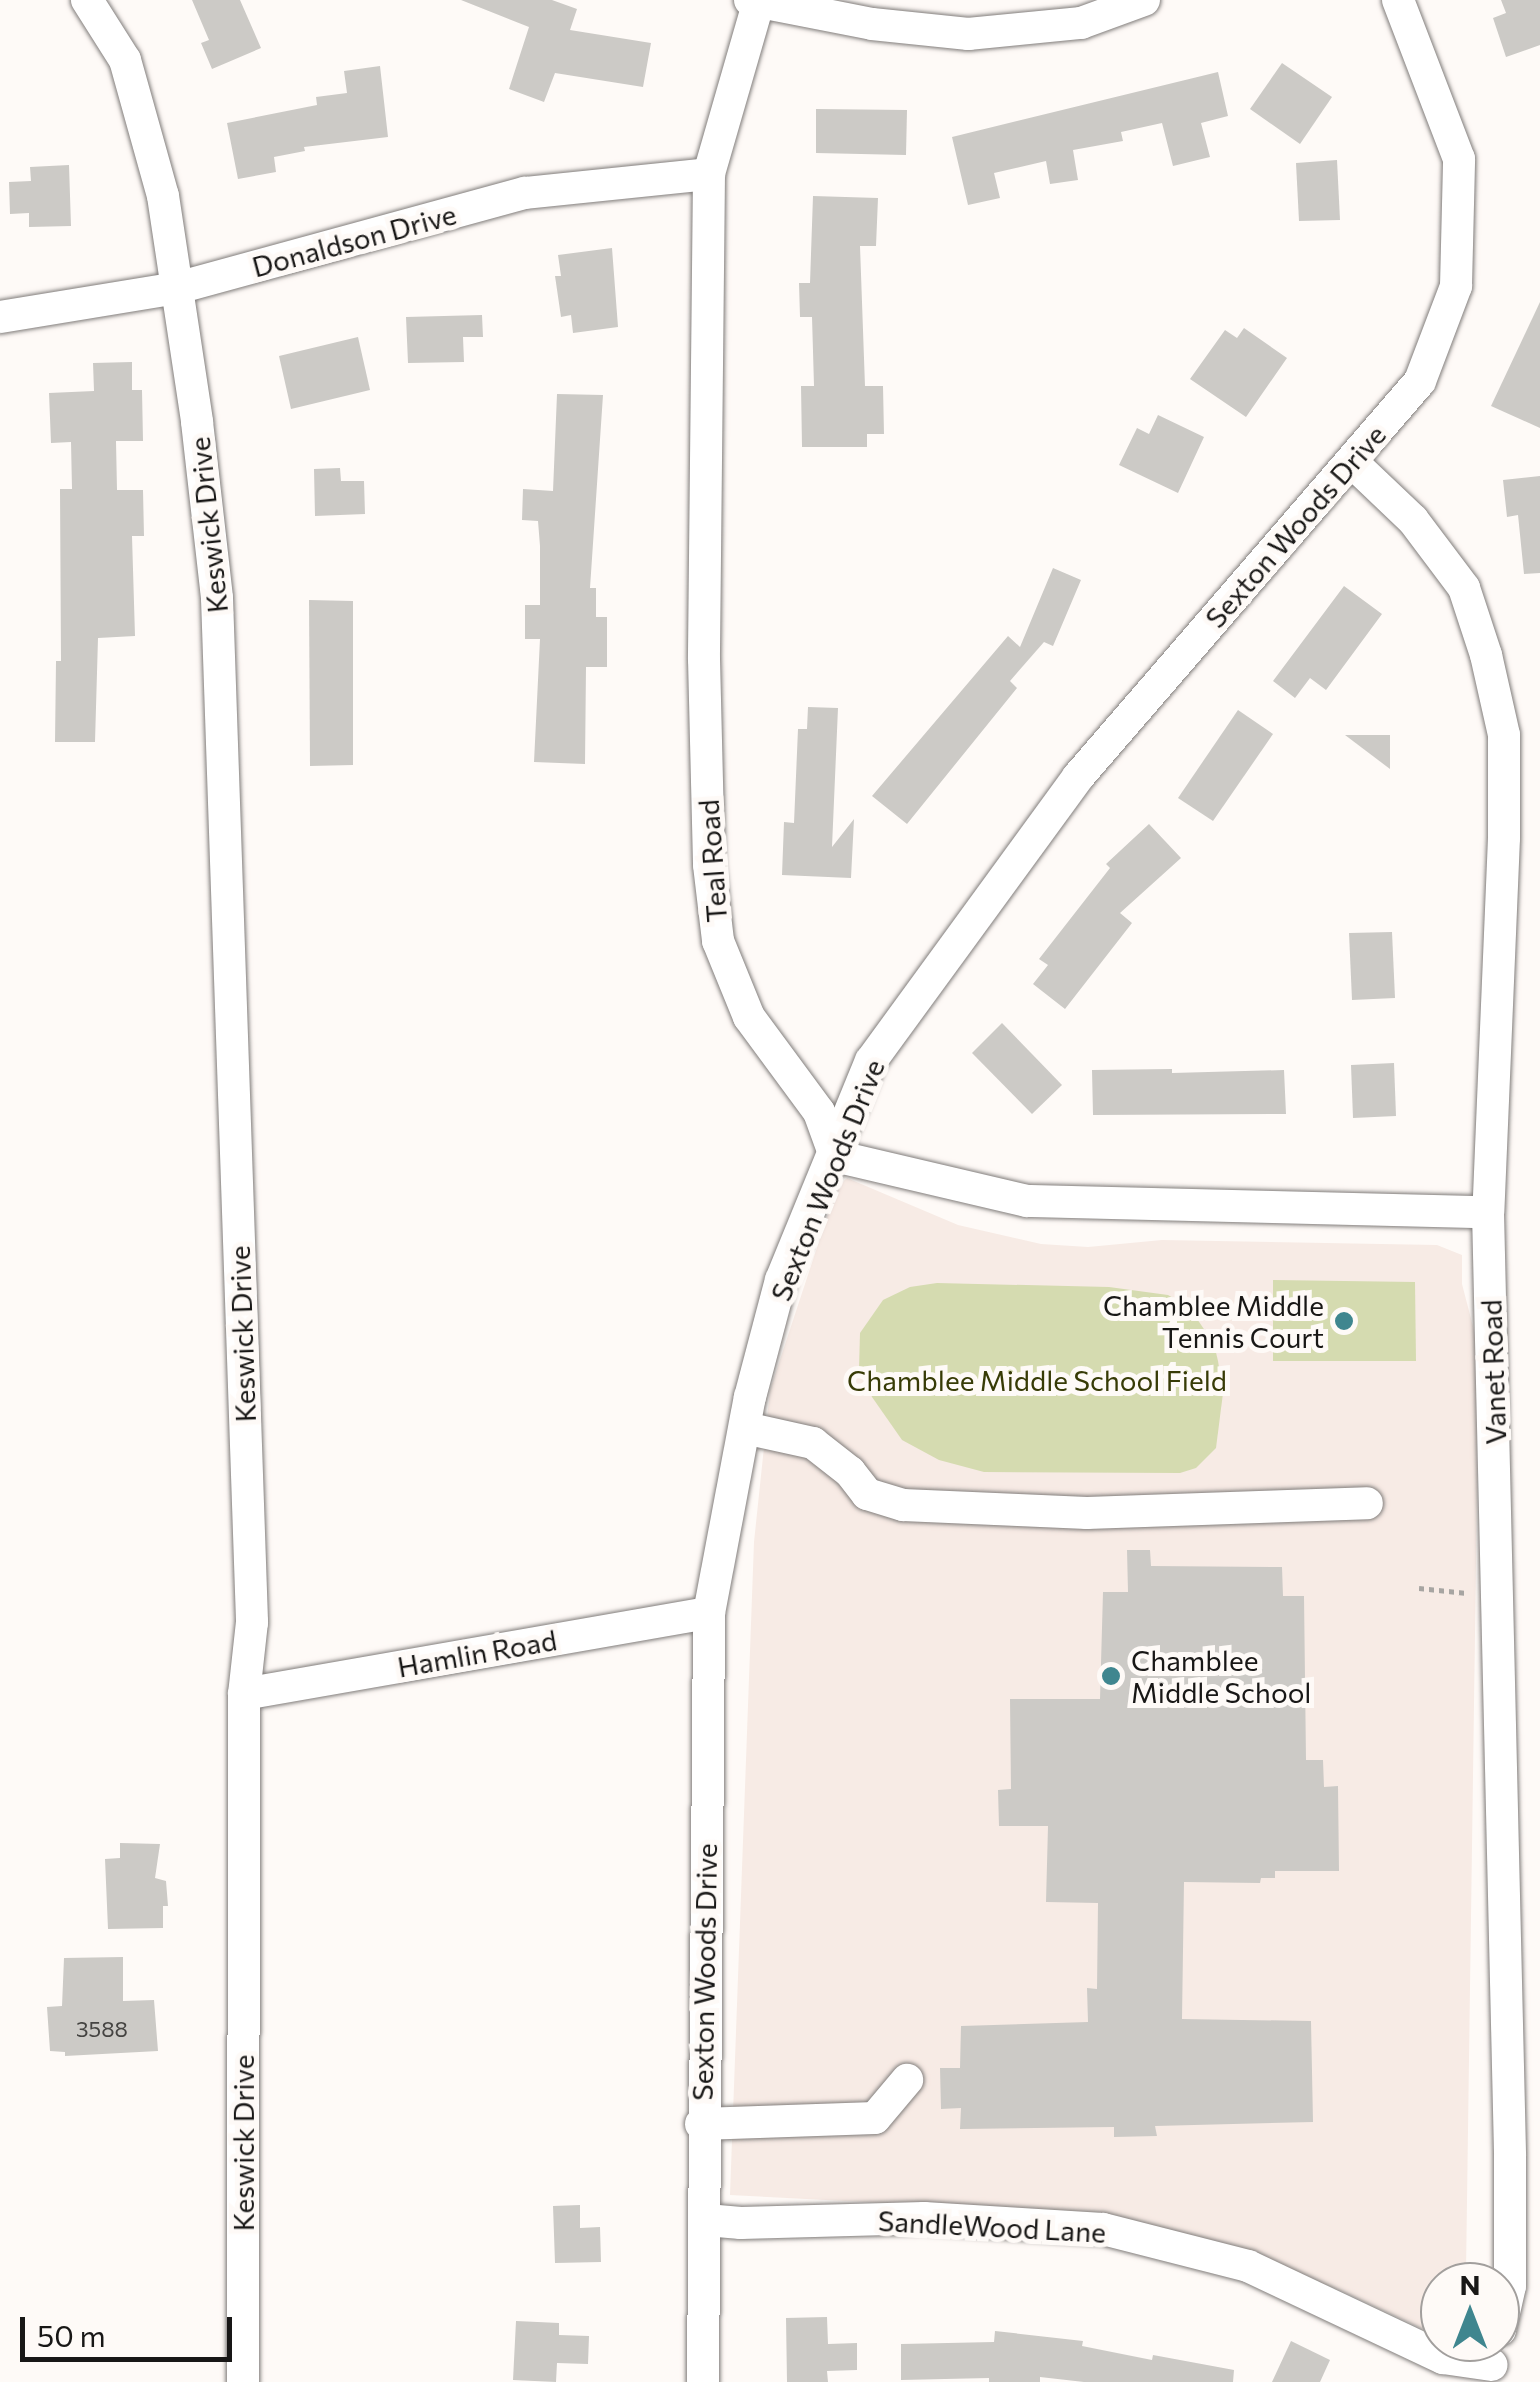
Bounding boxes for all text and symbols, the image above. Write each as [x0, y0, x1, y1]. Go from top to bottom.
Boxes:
street label: Donaldson Drive [248, 197, 460, 283]
street label: Sexton Woods Drive [1198, 418, 1392, 634]
street label: Keswick Drive [182, 435, 234, 615]
street label: Teal Road [691, 798, 733, 924]
street label: Sexton Woods Drive [763, 1054, 891, 1306]
street label: Keswick Drive [222, 1245, 262, 1423]
place label: Chamblee Middle Tennis Court [1103, 1288, 1324, 1354]
street label: Vanet Road [1474, 1299, 1512, 1445]
marker: Chamblee Middle Tennis Court [1333, 1310, 1355, 1332]
park label: Chamblee Middle School Field [847, 1363, 1227, 1397]
street label: Hamlin Road [395, 1622, 559, 1684]
place label: Chamblee Middle School [1131, 1643, 1311, 1709]
marker: Chamblee Middle School [1100, 1665, 1122, 1687]
street label: Sexton Woods Drive [685, 1843, 723, 2101]
house number: 3588 [76, 2016, 128, 2042]
street label: Keswick Drive [226, 2055, 260, 2231]
street label: SandleWood Lane [877, 2203, 1107, 2249]
north arrow [1420, 2262, 1520, 2362]
text: N [1460, 2267, 1481, 2301]
scale bar [25, 2297, 238, 2359]
text: 50 m [37, 2316, 106, 2353]

